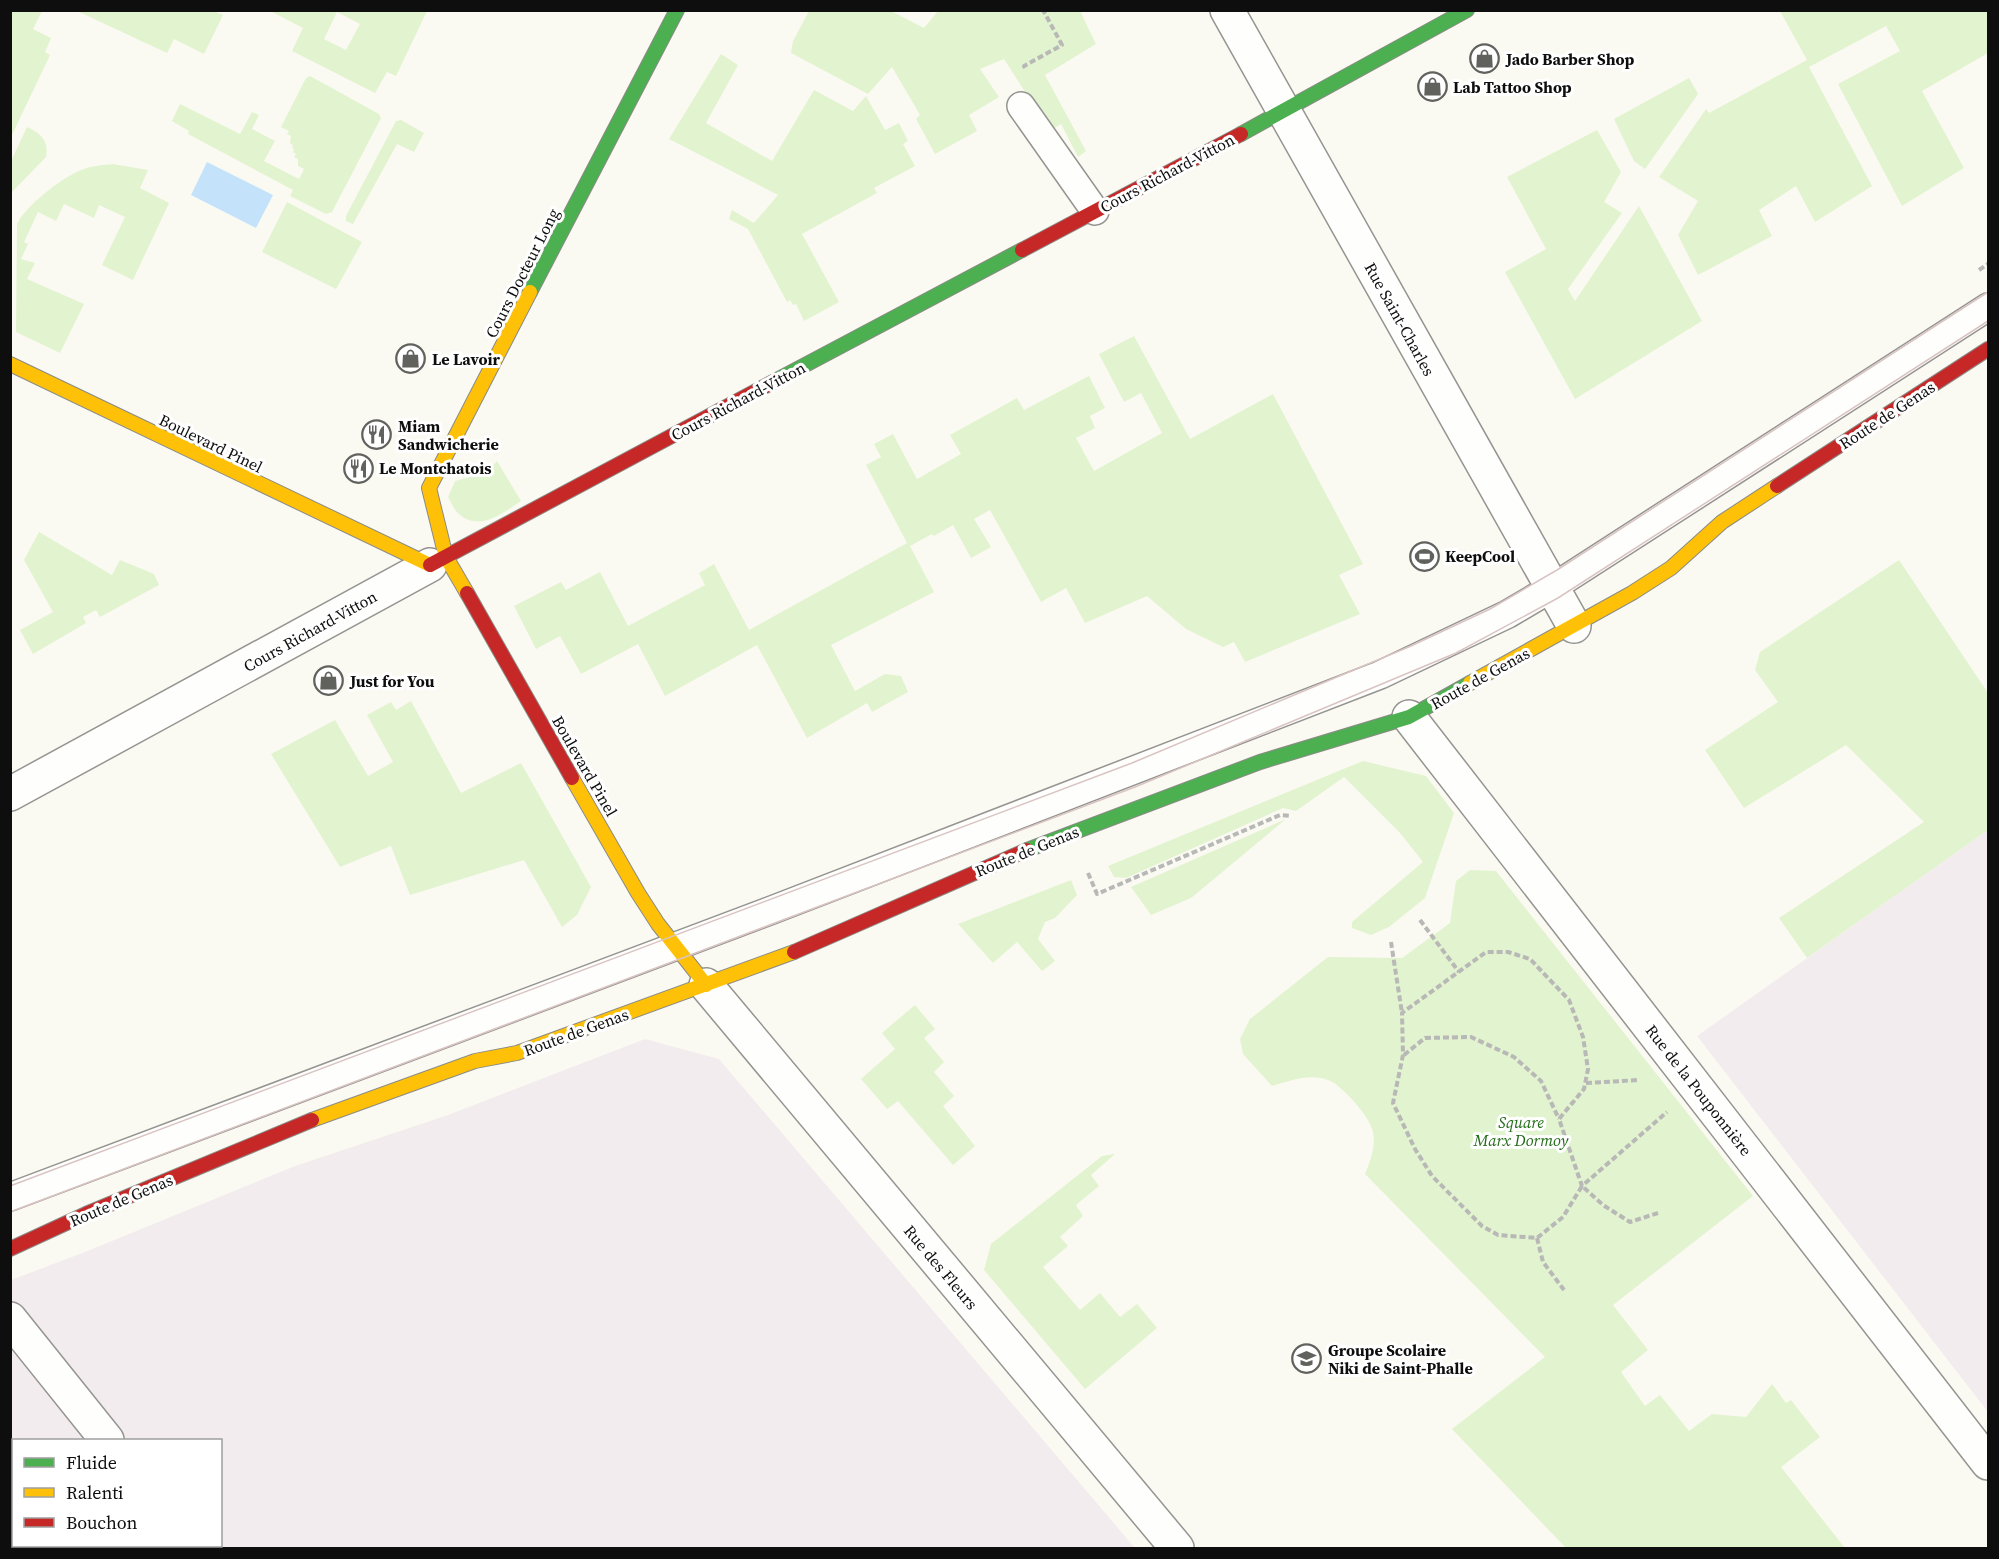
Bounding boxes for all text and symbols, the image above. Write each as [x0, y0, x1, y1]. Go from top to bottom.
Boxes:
shop icon: Jado Barber Shop [1469, 43, 1501, 75]
place label: Jado Barber Shop [1505, 48, 1634, 70]
shop icon: Lab Tattoo Shop [1416, 71, 1448, 103]
place label: Lab Tattoo Shop [1453, 76, 1572, 98]
street label: Cours Richard-Vitton [1096, 128, 1238, 218]
street label: Cours Docteur Long [480, 204, 564, 342]
street label: Rue Saint-Charles [1360, 258, 1440, 380]
shop icon: Le Lavoir [395, 343, 427, 375]
place label: Le Lavoir [432, 348, 501, 370]
street label: Cours Richard-Vitton [667, 356, 809, 446]
street label: Route de Genas [1835, 376, 1939, 454]
street label: Boulevard Pinel [155, 408, 267, 478]
place label: Miam Sandwicherie [398, 415, 499, 455]
restaurant icon: Miam Sandwicherie [361, 419, 393, 451]
restaurant icon: Le Montchatois [342, 452, 374, 484]
place label: Le Montchatois [379, 457, 492, 479]
sports icon: KeepCool [1408, 540, 1440, 572]
place label: KeepCool [1445, 545, 1515, 567]
street label: Cours Richard-Vitton [239, 585, 381, 677]
street label: Route de Genas [1427, 642, 1534, 714]
shop icon: Just for You [313, 665, 345, 697]
place label: Just for You [349, 670, 435, 692]
street label: Boulevard Pinel [547, 712, 623, 821]
street label: Route de Genas [972, 820, 1082, 882]
street label: Route de Genas [520, 1003, 632, 1061]
street label: Rue de la Pouponnière [1641, 1020, 1757, 1160]
park label: Square Marx Dormoy [1473, 1111, 1569, 1151]
street label: Route de Genas [66, 1168, 176, 1232]
street label: Rue des Fleurs [899, 1220, 983, 1314]
place label: Groupe Scolaire Niki de Saint-Phalle [1328, 1339, 1473, 1379]
school or university icon: Groupe Scolaire Niki de Saint-Phalle [1291, 1343, 1323, 1375]
legend [12, 1439, 222, 1547]
text: Fluide [66, 1450, 117, 1475]
text: Ralenti [66, 1480, 123, 1505]
text: Bouchon [66, 1510, 138, 1535]

